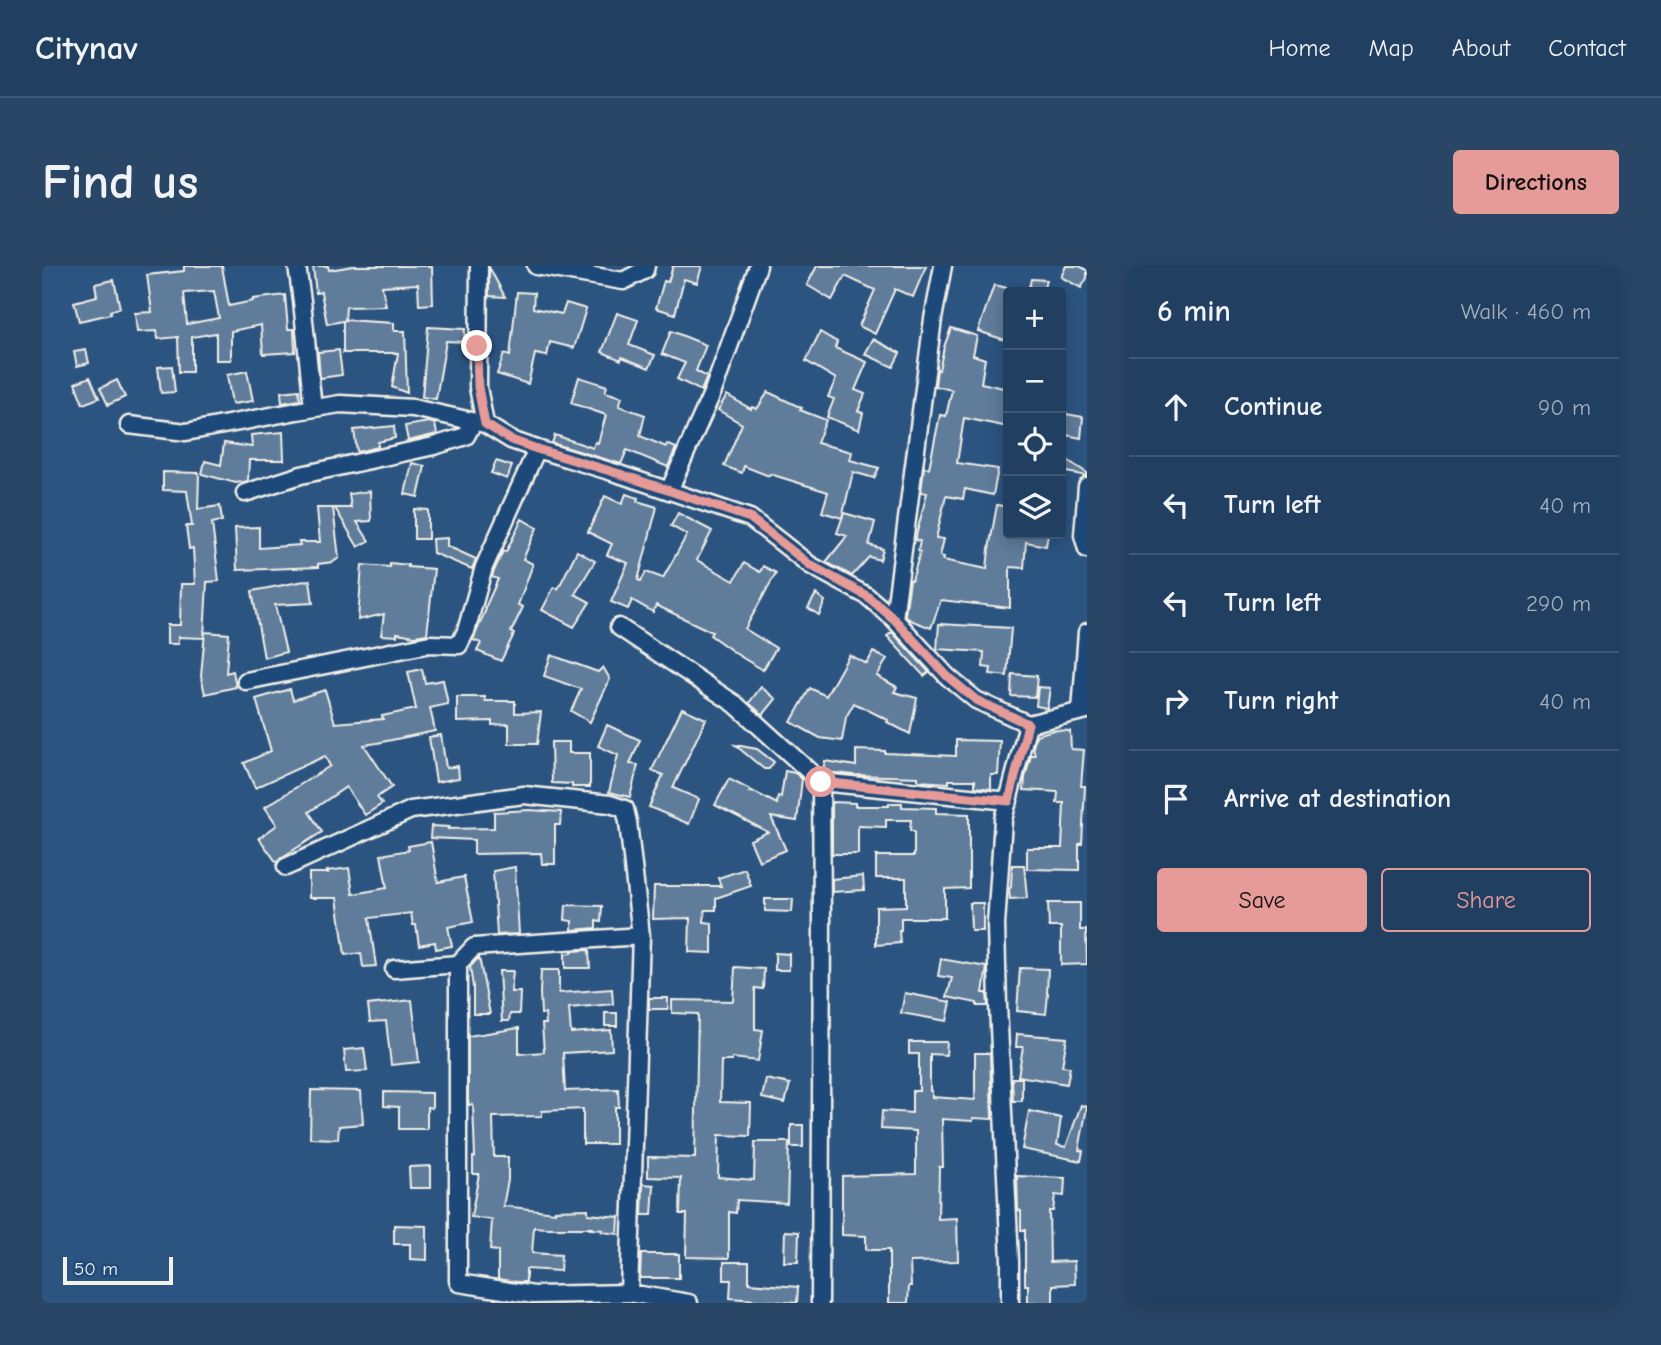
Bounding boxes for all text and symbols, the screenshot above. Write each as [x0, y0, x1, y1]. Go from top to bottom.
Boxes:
text: Citynav [35, 29, 138, 67]
text: Home [1269, 34, 1330, 62]
text: Map [1368, 34, 1414, 62]
text: About [1452, 34, 1510, 62]
text: Contact [1548, 34, 1626, 62]
button: Directions [1453, 150, 1619, 214]
text: Find us [42, 154, 198, 210]
map controls [1003, 287, 1066, 539]
button: + [1003, 287, 1066, 350]
text: 6 min [1157, 294, 1231, 329]
text: Walk · 460 m [1461, 298, 1591, 325]
route end [461, 330, 492, 361]
button: − [1003, 350, 1066, 413]
icon: ahead [1157, 388, 1195, 426]
text: Continue [1224, 392, 1322, 422]
text: 90 m [1538, 394, 1591, 421]
button: locate [1003, 413, 1066, 476]
button: layers [1003, 476, 1066, 539]
icon: left [1157, 486, 1195, 524]
text: Turn left [1224, 490, 1321, 520]
text: 40 m [1539, 492, 1591, 519]
icon: left [1157, 584, 1195, 622]
text: Turn left [1224, 588, 1321, 618]
text: 290 m [1526, 590, 1591, 617]
icon: right [1157, 682, 1195, 720]
text: Turn right [1224, 686, 1338, 716]
text: 40 m [1539, 688, 1591, 715]
route start [805, 766, 836, 797]
icon: arrive [1157, 780, 1195, 818]
text: Arrive at destination [1224, 784, 1451, 814]
button: Save [1157, 868, 1367, 932]
button: Share [1381, 868, 1591, 932]
scale bar [63, 1254, 173, 1286]
text: 50 m [74, 1258, 118, 1280]

